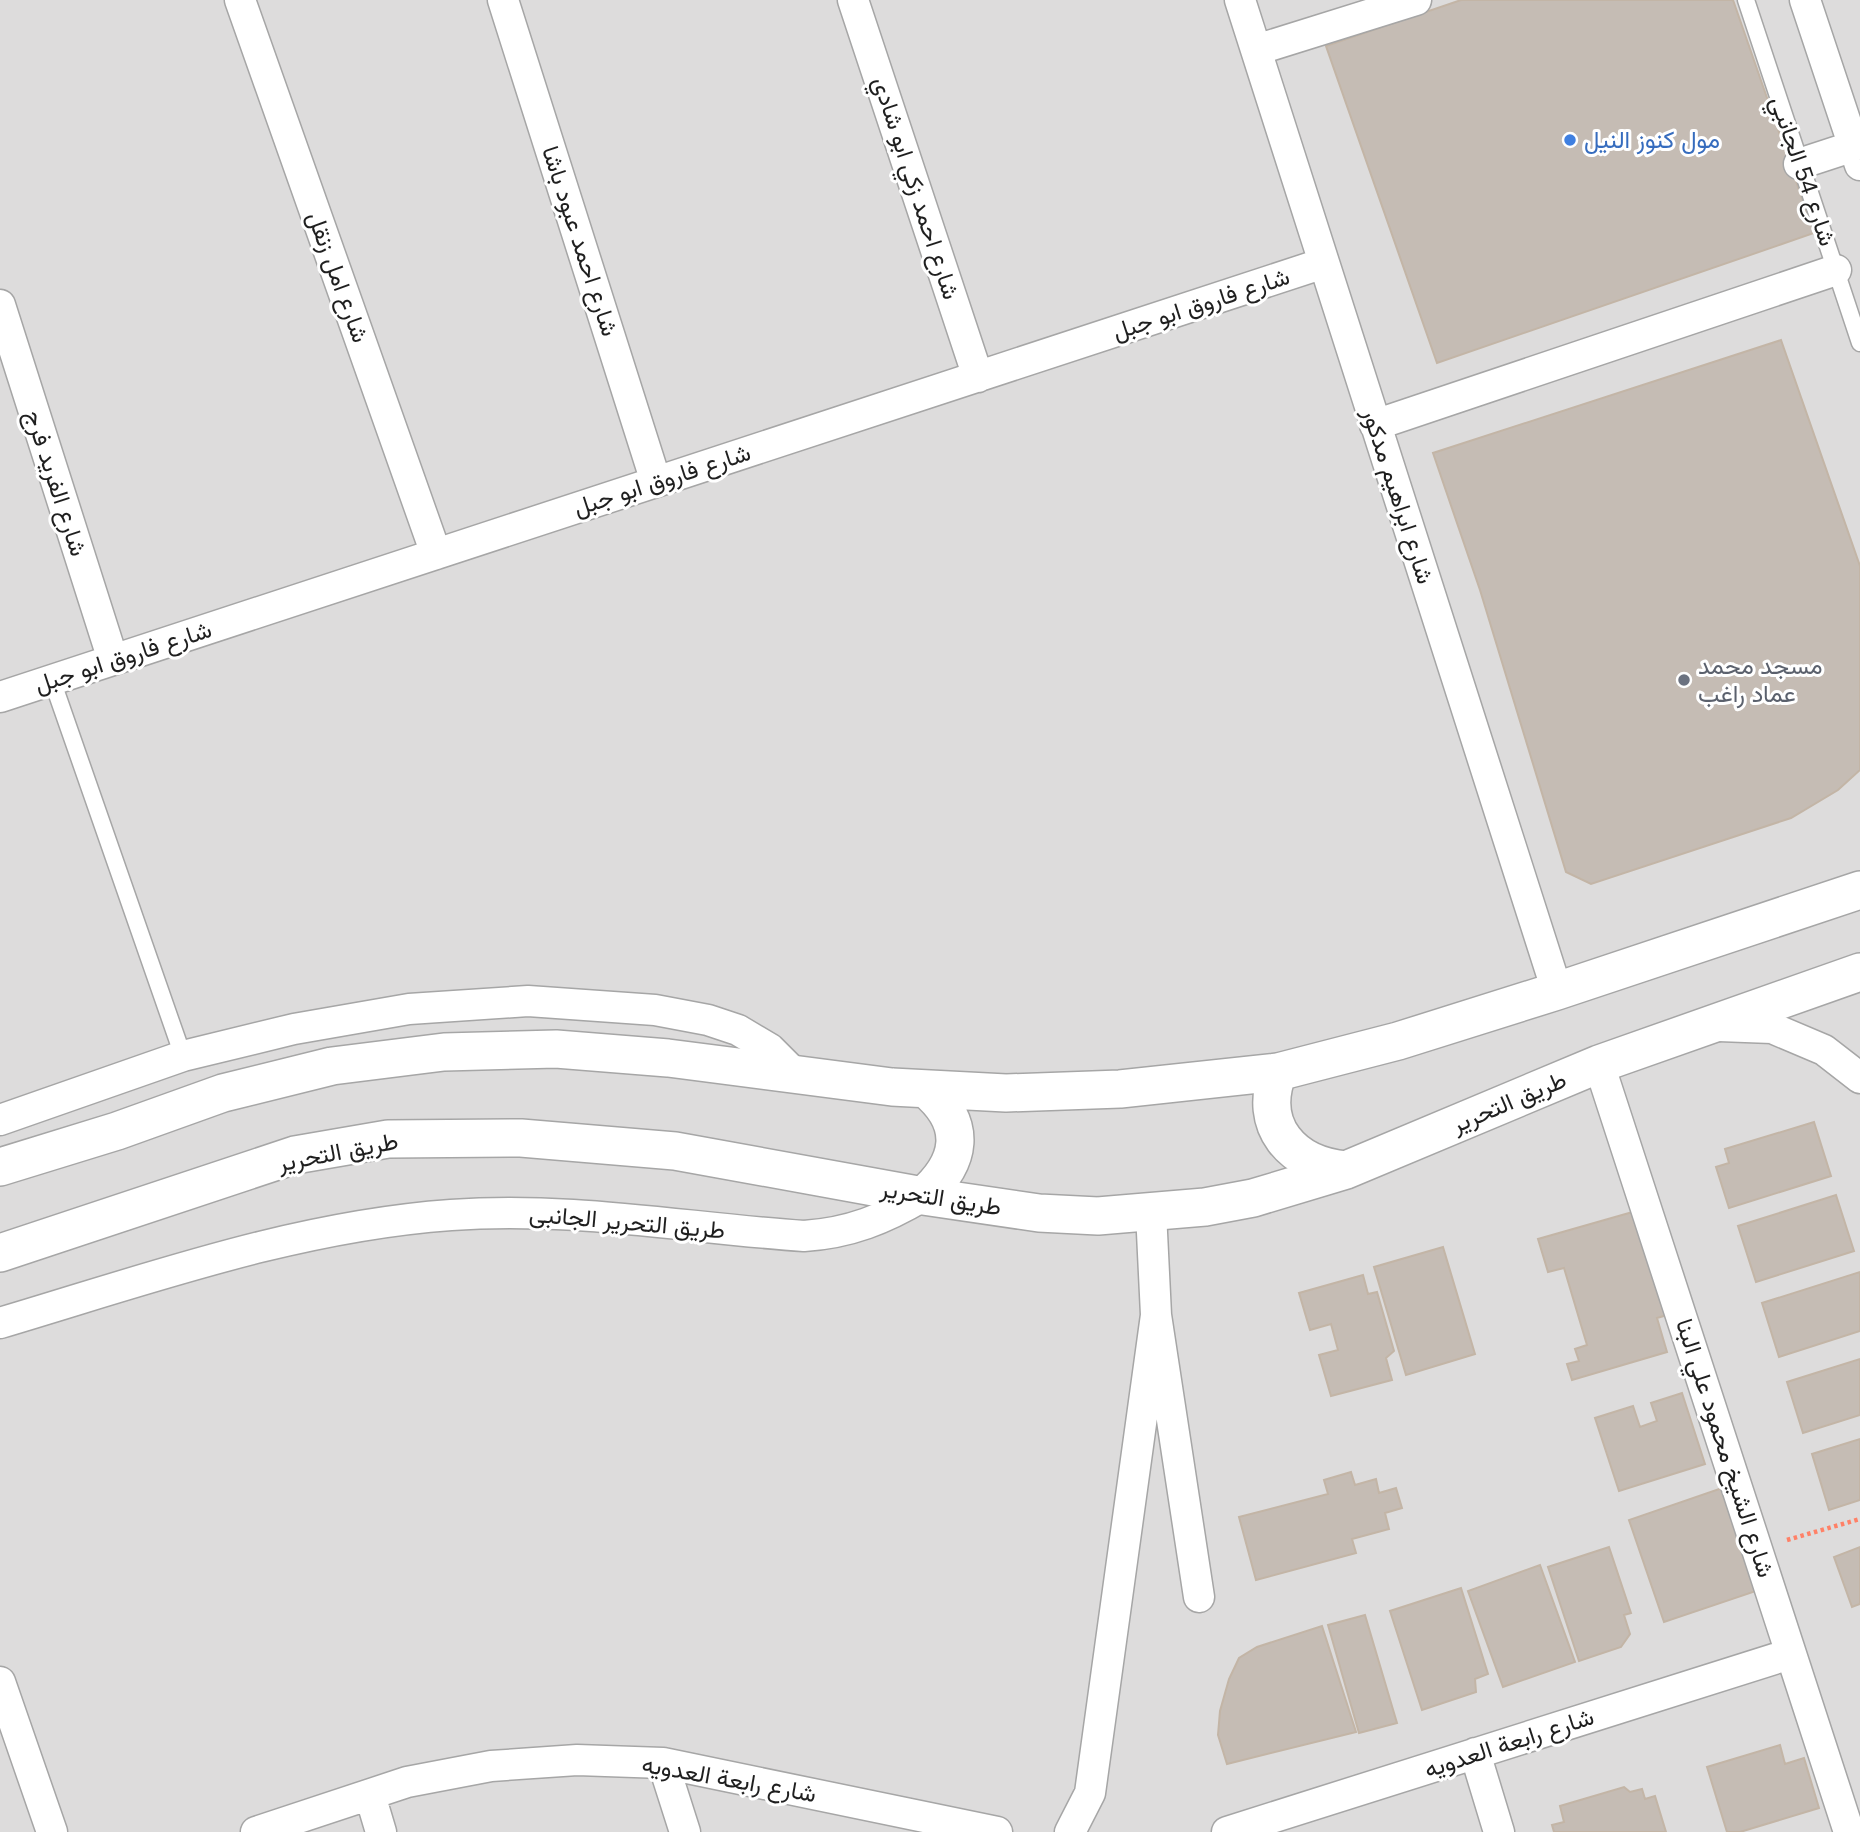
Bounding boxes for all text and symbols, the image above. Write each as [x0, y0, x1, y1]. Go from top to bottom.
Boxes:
street label: شارع احمد زكي ابو شادي [862, 73, 965, 304]
street label: شارع 54 الجانبي [1760, 92, 1842, 251]
place label: مول كنوز النيل [1584, 126, 1720, 155]
marker: مول كنوز النيل [1562, 132, 1578, 148]
street label: شارع احمد عبود باشا [534, 143, 624, 340]
street label: شارع امل زنقل [299, 208, 375, 347]
street label: شارع فاروق ابو جبل [1109, 262, 1294, 348]
street label: شارع ابراهيم مدكور [1354, 404, 1440, 588]
street label: شارع الفريد فرج [17, 406, 93, 560]
street label: شارع فاروق ابو جبل [570, 438, 755, 524]
street label: شارع فاروق ابو جبل [31, 615, 216, 701]
place label: مسجد محمد عماد راغب [1698, 652, 1823, 709]
marker: مسجد محمد عماد راغب [1676, 672, 1692, 688]
street label: طريق التحرير [1447, 1065, 1571, 1140]
street label: طريق التحرير [275, 1127, 401, 1179]
street label: طريق التحرير [878, 1174, 1003, 1222]
street label: طريق التحرير الجانبى [528, 1199, 726, 1246]
street label: شارع الشيخ محمود علي البنا [1665, 1315, 1780, 1582]
street label: شارع رابعة العدويه [1421, 1702, 1598, 1785]
street label: شارع رابعة العدويه [639, 1750, 818, 1810]

